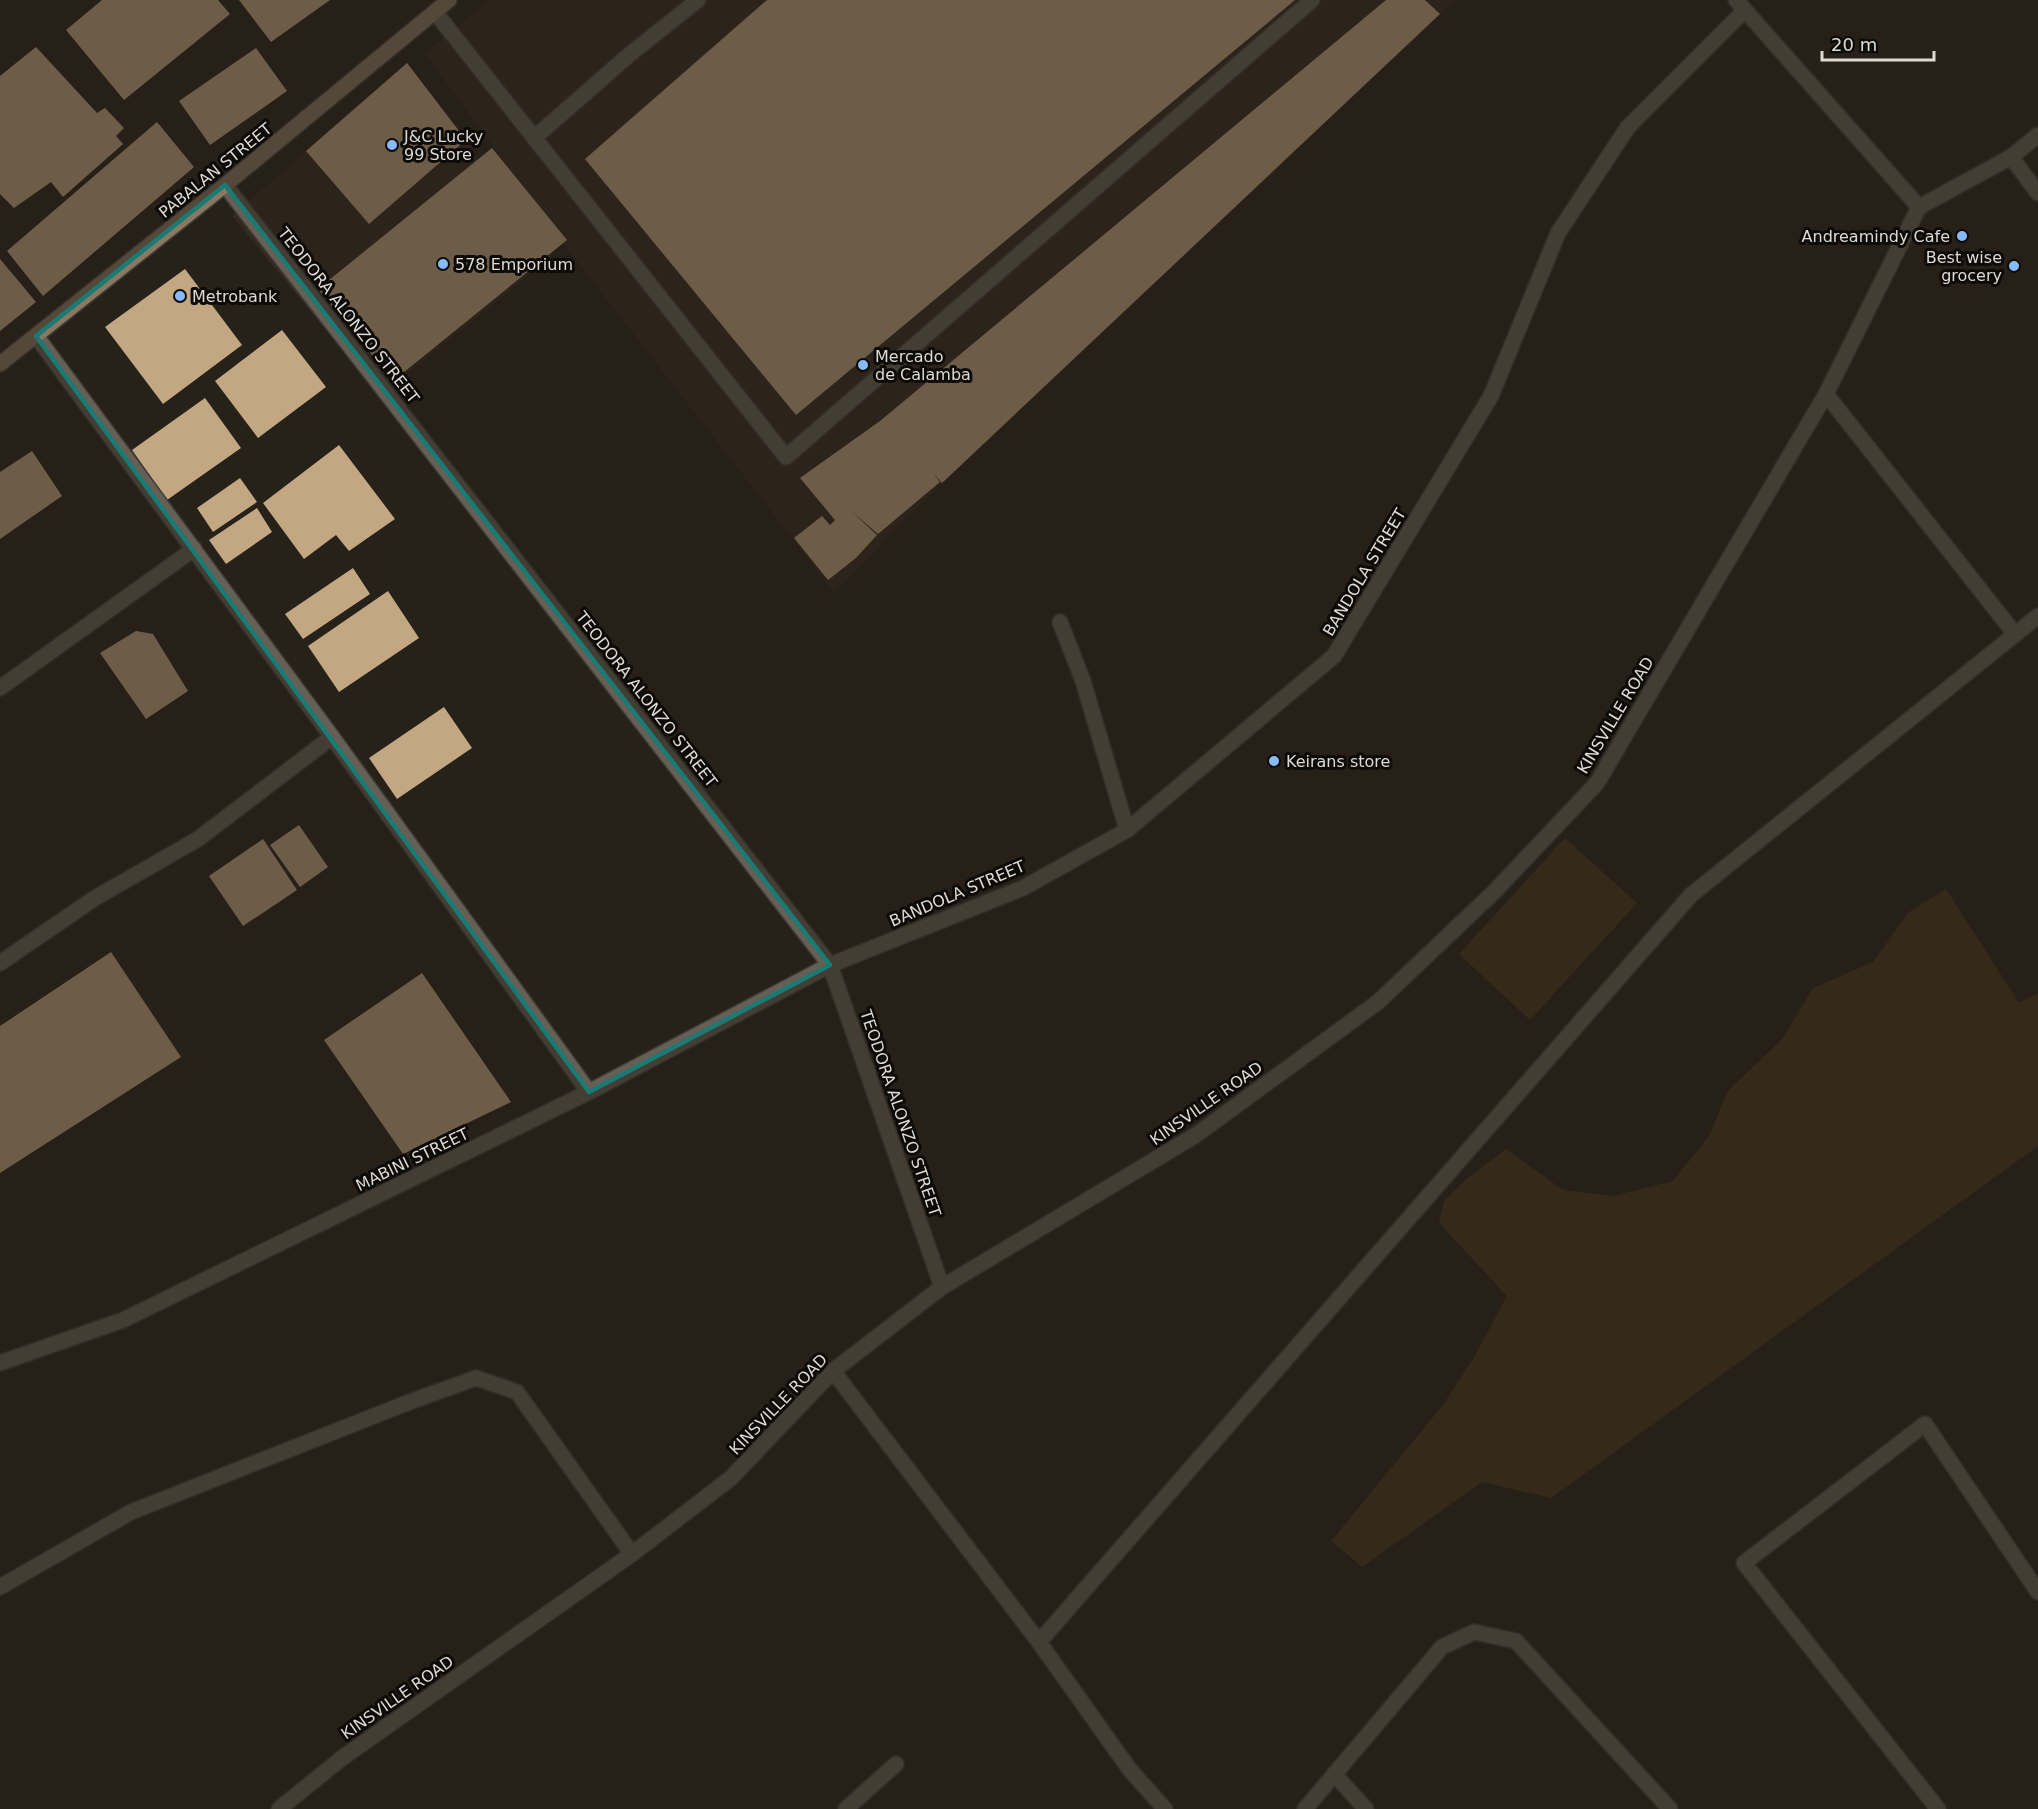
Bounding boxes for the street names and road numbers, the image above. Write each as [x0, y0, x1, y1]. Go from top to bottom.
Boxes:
street label: PABALAN STREET [155, 119, 276, 222]
street label: TEODORA ALONZO STREET [274, 223, 423, 407]
street label: BANDOLA STREET [1319, 505, 1410, 639]
street label: TEODORA ALONZO STREET [572, 607, 721, 791]
street label: KINSVILLE ROAD [1573, 653, 1658, 777]
street label: BANDOLA STREET [887, 856, 1028, 931]
street label: TEODORA ALONZO STREET [856, 1006, 945, 1219]
street label: KINSVILLE ROAD [1146, 1058, 1266, 1149]
street label: MABINI STREET [353, 1124, 472, 1195]
street label: KINSVILLE ROAD [725, 1350, 831, 1459]
street label: KINSVILLE ROAD [337, 1652, 457, 1743]

